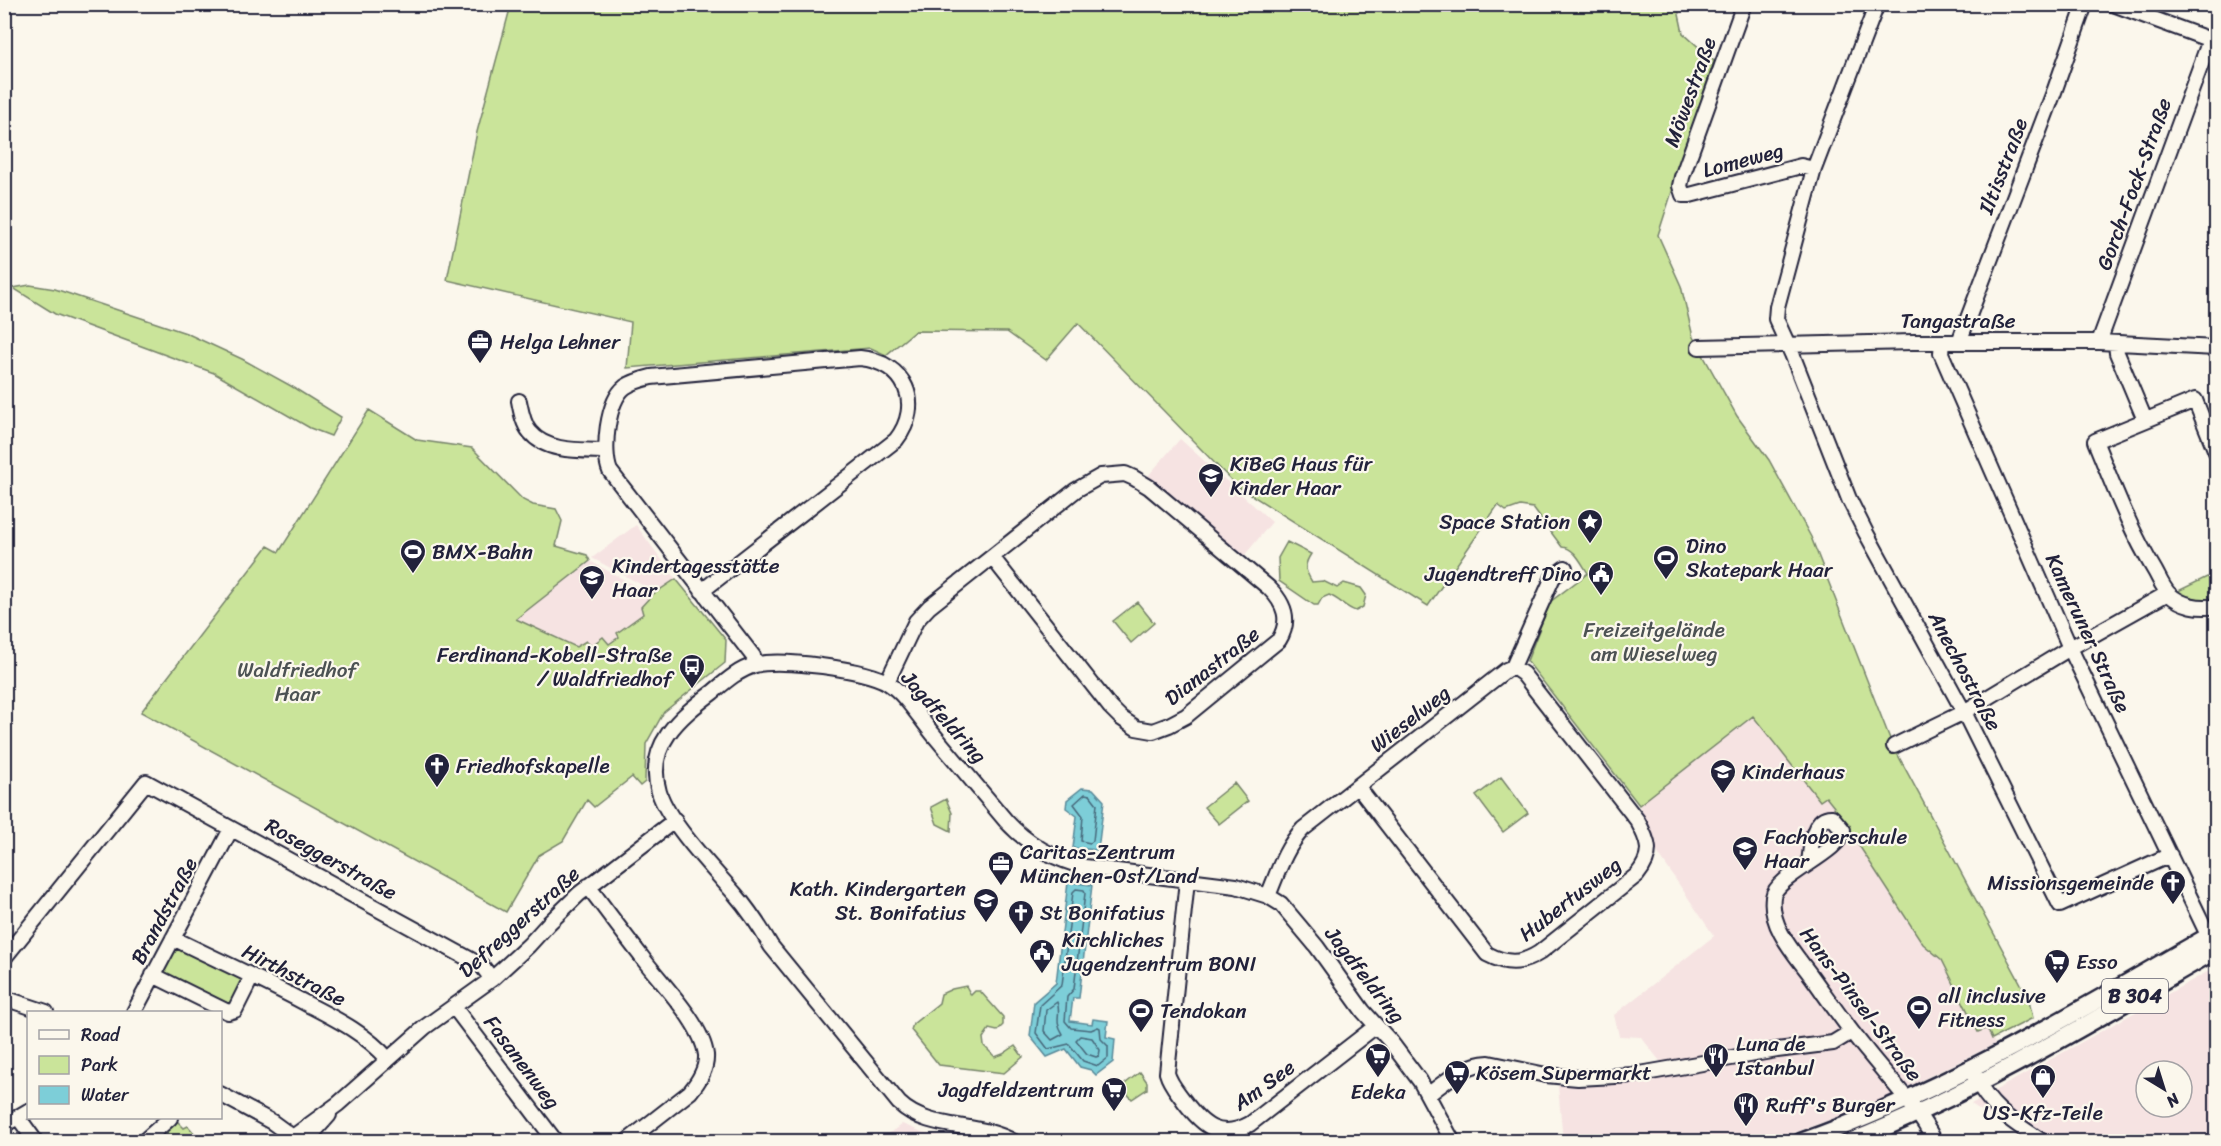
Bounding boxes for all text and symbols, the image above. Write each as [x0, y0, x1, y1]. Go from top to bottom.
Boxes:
street label: Möwestraße [1652, 31, 1728, 153]
street label: Gorch-Fock-Straße [2085, 92, 2183, 276]
street label: Iltisstraße [1967, 112, 2039, 221]
street label: Lomeweg [1698, 131, 1788, 189]
street label: Tangastraße [1900, 302, 2016, 340]
place label: Helga Lehner [500, 323, 621, 361]
office icon: Helga Lehner [465, 327, 495, 365]
place label: KiBeG Haus für Kinder Haar [1230, 445, 1374, 507]
school or university icon: KiBeG Haus für Kinder Haar [1196, 461, 1226, 499]
place label: Space Station [1439, 503, 1570, 541]
place icon: Space Station [1575, 507, 1605, 545]
place label: Dino Skatepark Haar [1686, 527, 1834, 589]
place label: BMX-Bahn [432, 533, 533, 571]
sports icon: BMX-Bahn [398, 537, 428, 575]
sports icon: Dino Skatepark Haar [1651, 543, 1681, 581]
place label: Kindertagesstätte Haar [612, 547, 780, 609]
street label: Kameruner Straße [2034, 547, 2142, 719]
place label: Jugendtreff Dino [1424, 555, 1582, 593]
public building icon: Jugendtreff Dino [1586, 559, 1616, 597]
school or university icon: Kindertagesstätte Haar [577, 563, 607, 601]
street label: Anechostraße [1917, 603, 2013, 738]
park label: Freizeitgelände am Wieselweg [1583, 611, 1725, 673]
street label: Dianastraße [1156, 616, 1269, 716]
place label: Ferdinand-Kobell-Straße / Waldfriedhof [437, 636, 675, 698]
park label: Waldfriedhof Haar [237, 651, 359, 713]
bus stop icon: Ferdinand-Kobell-Straße / Waldfriedhof [677, 652, 707, 690]
street label: Jagdfeldring [891, 661, 997, 773]
street label: Wieselweg [1361, 675, 1459, 763]
place label: Friedhofskapelle [456, 747, 610, 785]
church icon: Friedhofskapelle [422, 751, 452, 789]
place label: Kinderhaus [1742, 753, 1845, 791]
school or university icon: Kinderhaus [1708, 757, 1738, 795]
street label: Roseggerstraße [258, 807, 404, 911]
place label: Fachoberschule Haar [1764, 818, 1907, 880]
place label: Caritas-Zentrum München-Ost/Land [1020, 833, 1200, 895]
school or university icon: Fachoberschule Haar [1730, 834, 1760, 872]
street label: Hubertusweg [1510, 846, 1630, 952]
office icon: Caritas-Zentrum München-Ost/Land [986, 849, 1016, 887]
street label: Brandstraße [120, 850, 208, 972]
street label: Defreggerstraße [449, 856, 589, 988]
place label: Missionsgemeinde [1987, 864, 2154, 902]
church icon: Missionsgemeinde [2158, 868, 2188, 906]
place label: Kath. Kindergarten St. Bonifatius [790, 870, 966, 932]
school or university icon: Kath. Kindergarten St. Bonifatius [971, 886, 1001, 924]
place label: St Bonifatius [1040, 894, 1165, 932]
church icon: St Bonifatius [1006, 898, 1036, 936]
street label: Jagdfeldring [1314, 917, 1416, 1032]
street label: Hans-Pinsel-Straße [1789, 918, 1933, 1090]
place label: Kirchliches Jugendzentrum BONI [1061, 921, 1257, 983]
street label: Hirthstraße [235, 932, 353, 1018]
public building icon: Kirchliches Jugendzentrum BONI [1027, 937, 1057, 975]
place label: Esso [2076, 943, 2118, 981]
supermarket icon: Esso [2042, 947, 2072, 985]
place label: all inclusive Fitness [1938, 977, 2046, 1039]
road number: B 304 [2102, 979, 2168, 1013]
place label: Tendokan [1160, 992, 1247, 1030]
sports icon: all inclusive Fitness [1904, 993, 1934, 1031]
sports icon: Tendokan [1126, 996, 1156, 1034]
street label: Fasanenweg [473, 1006, 571, 1118]
legend [27, 1011, 222, 1119]
text: Road [81, 1019, 121, 1051]
place label: Luna de Istanbul [1735, 1025, 1815, 1087]
supermarket icon: Edeka [1363, 1041, 1393, 1079]
restaurant icon: Luna de Istanbul [1701, 1041, 1731, 1079]
text: Park [81, 1049, 118, 1081]
street label: Am See [1224, 1049, 1304, 1122]
place label: Kösem Supermarkt [1476, 1054, 1651, 1092]
supermarket icon: Kösem Supermarkt [1442, 1058, 1472, 1096]
north arrow [2134, 1059, 2194, 1119]
shop icon: US-Kfz-Teile [2028, 1062, 2058, 1100]
place label: Jagdfeldzentrum [937, 1071, 1094, 1109]
place label: Edeka [1350, 1073, 1406, 1111]
supermarket icon: Jagdfeldzentrum [1099, 1075, 1129, 1113]
text: Water [81, 1079, 130, 1111]
text: N [2159, 1085, 2187, 1116]
place label: Ruff's Burger [1766, 1086, 1896, 1124]
restaurant icon: Ruff's Burger [1731, 1090, 1761, 1128]
place label: US-Kfz-Teile [1983, 1094, 2103, 1132]

